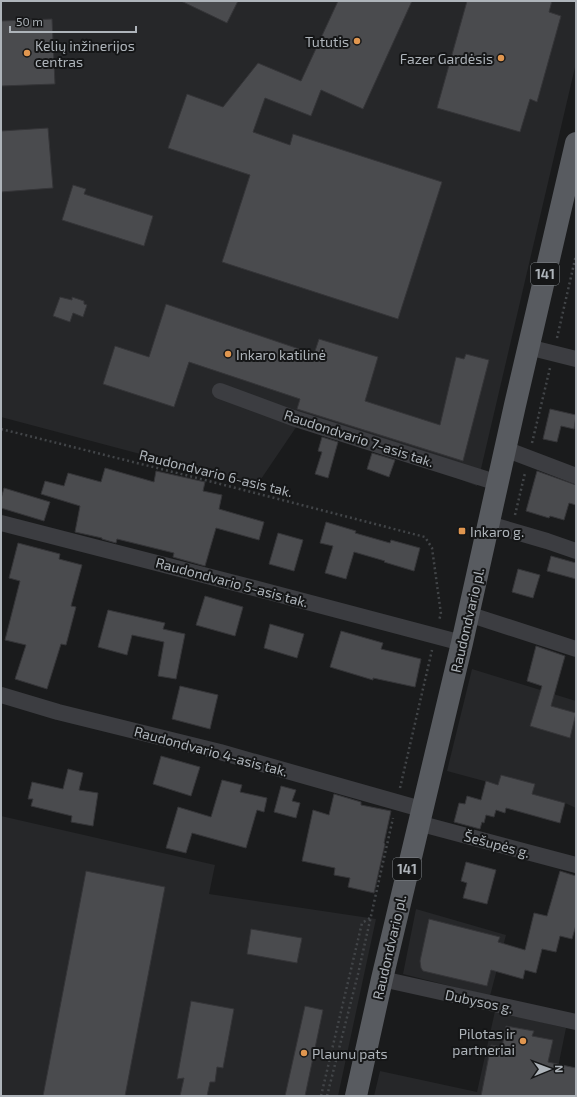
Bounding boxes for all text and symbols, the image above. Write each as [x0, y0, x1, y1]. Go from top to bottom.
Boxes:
scale bar [10, 8, 136, 34]
text: 50 m [16, 14, 43, 28]
place label: Tututis [305, 33, 349, 50]
marker: Tututis [352, 36, 362, 46]
place label: Kelių inžinerijos centras [35, 37, 135, 70]
marker: Kelių inžinerijos centras [22, 48, 32, 58]
place label: Fazer Gardėsis [400, 50, 493, 67]
marker: Fazer Gardėsis [496, 53, 506, 63]
road number: 141 [531, 263, 559, 285]
place label: Inkaro katilinė [236, 346, 326, 363]
marker: Inkaro katilinė [223, 349, 233, 359]
street label: Raudondvario 7-asis tak. [282, 406, 436, 470]
street label: Raudondvario 6-asis tak. [138, 446, 294, 500]
place label: Inkaro g. [470, 523, 524, 540]
marker: Inkaro g. [457, 526, 467, 536]
street label: Raudondvario 5-asis tak. [154, 553, 310, 611]
street label: Raudondvario pl. [447, 566, 487, 674]
street label: Raudondvario 4-asis tak. [132, 722, 290, 780]
street label: Šešupės g. [462, 827, 532, 861]
road number: 141 [393, 858, 421, 880]
street label: Raudondvario pl. [369, 893, 409, 1001]
street label: Dubysos g. [444, 986, 514, 1016]
place label: Pilotas ir partneriai [452, 1025, 515, 1058]
marker: Pilotas ir partneriai [518, 1036, 528, 1046]
place label: Plaunu pats [312, 1045, 388, 1062]
marker: Plaunu pats [299, 1048, 309, 1058]
north arrow [529, 1049, 569, 1089]
text: N [553, 1065, 566, 1073]

